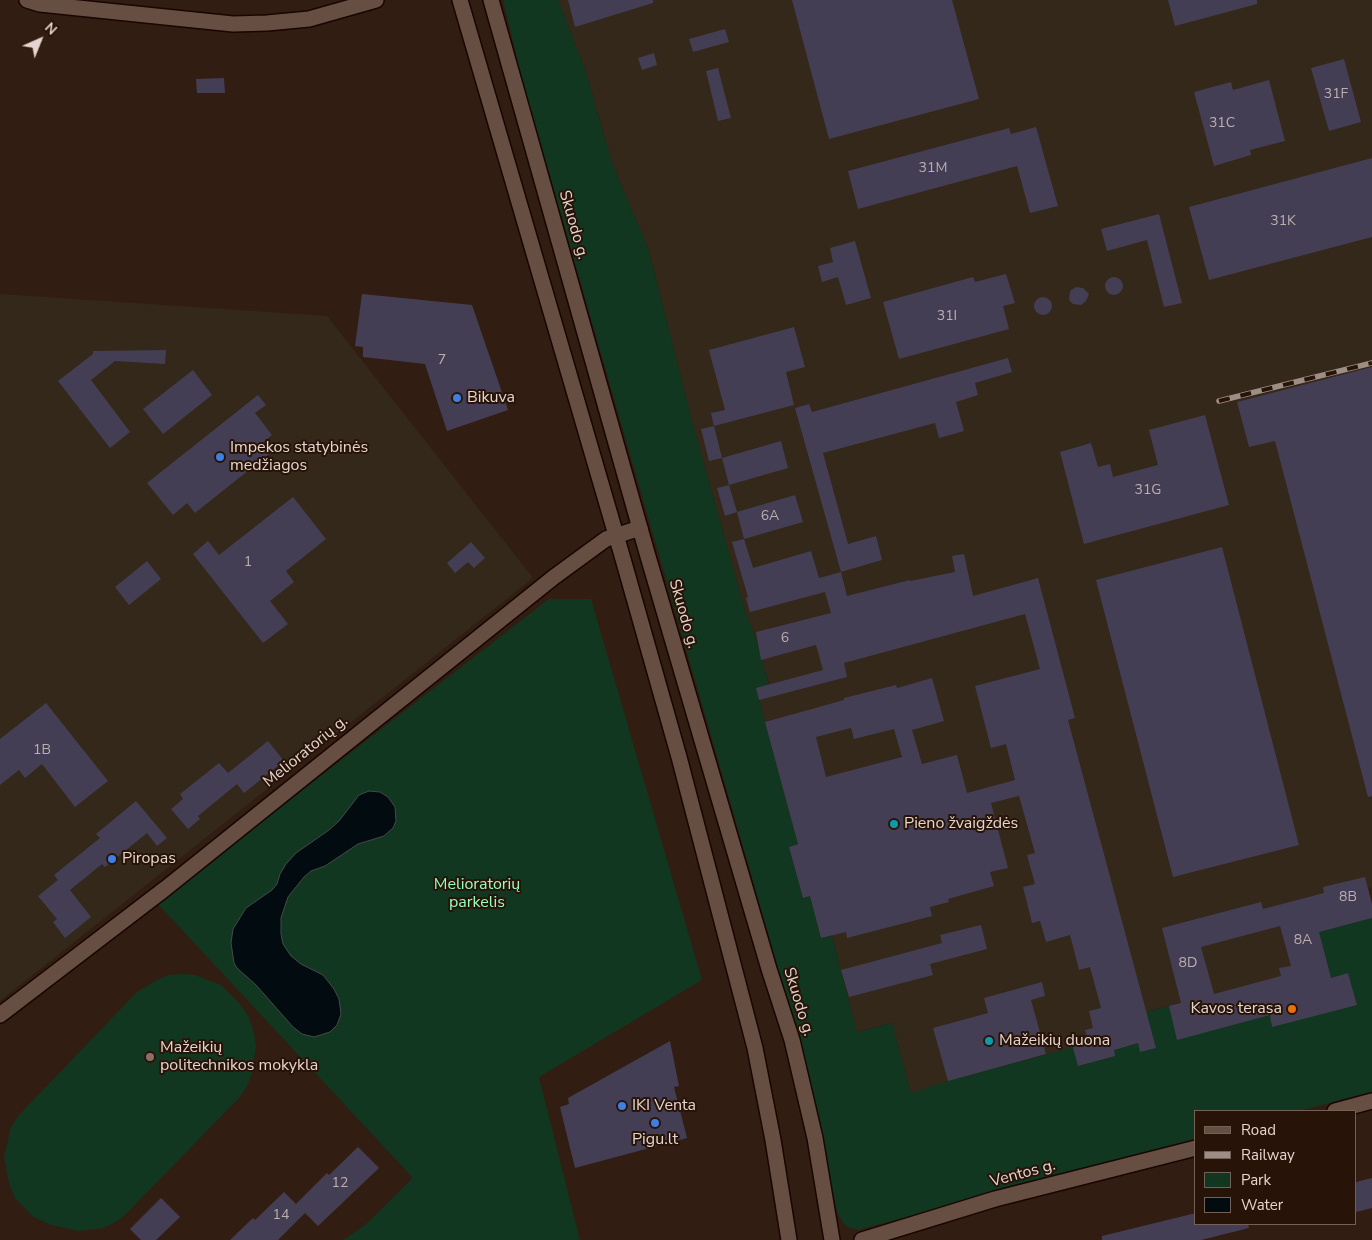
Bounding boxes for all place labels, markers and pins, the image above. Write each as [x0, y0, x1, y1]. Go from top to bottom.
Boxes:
place label: Bikuva [467, 388, 515, 408]
marker: Bikuva [451, 392, 463, 404]
place label: Impekos statybinės medžiagos [230, 438, 368, 476]
marker: Impekos statybinės medžiagos [214, 451, 226, 463]
place label: Pieno žvaigždės [904, 814, 1018, 834]
marker: Pieno žvaigždės [888, 818, 900, 830]
place label: Piropas [122, 849, 176, 869]
marker: Piropas [106, 853, 118, 865]
place label: Kavos terasa [1190, 999, 1282, 1019]
marker: Kavos terasa [1286, 1003, 1298, 1015]
place label: Mažeikių duona [999, 1031, 1110, 1051]
marker: Mažeikių duona [983, 1035, 995, 1047]
place label: Mažeikių politechnikos mokykla [160, 1038, 318, 1076]
marker: Mažeikių politechnikos mokykla [144, 1051, 156, 1063]
place label: IKI Venta [632, 1096, 696, 1116]
marker: IKI Venta [616, 1100, 628, 1112]
marker: Pigu.lt [649, 1117, 661, 1129]
place label: Pigu.lt [632, 1130, 678, 1150]

